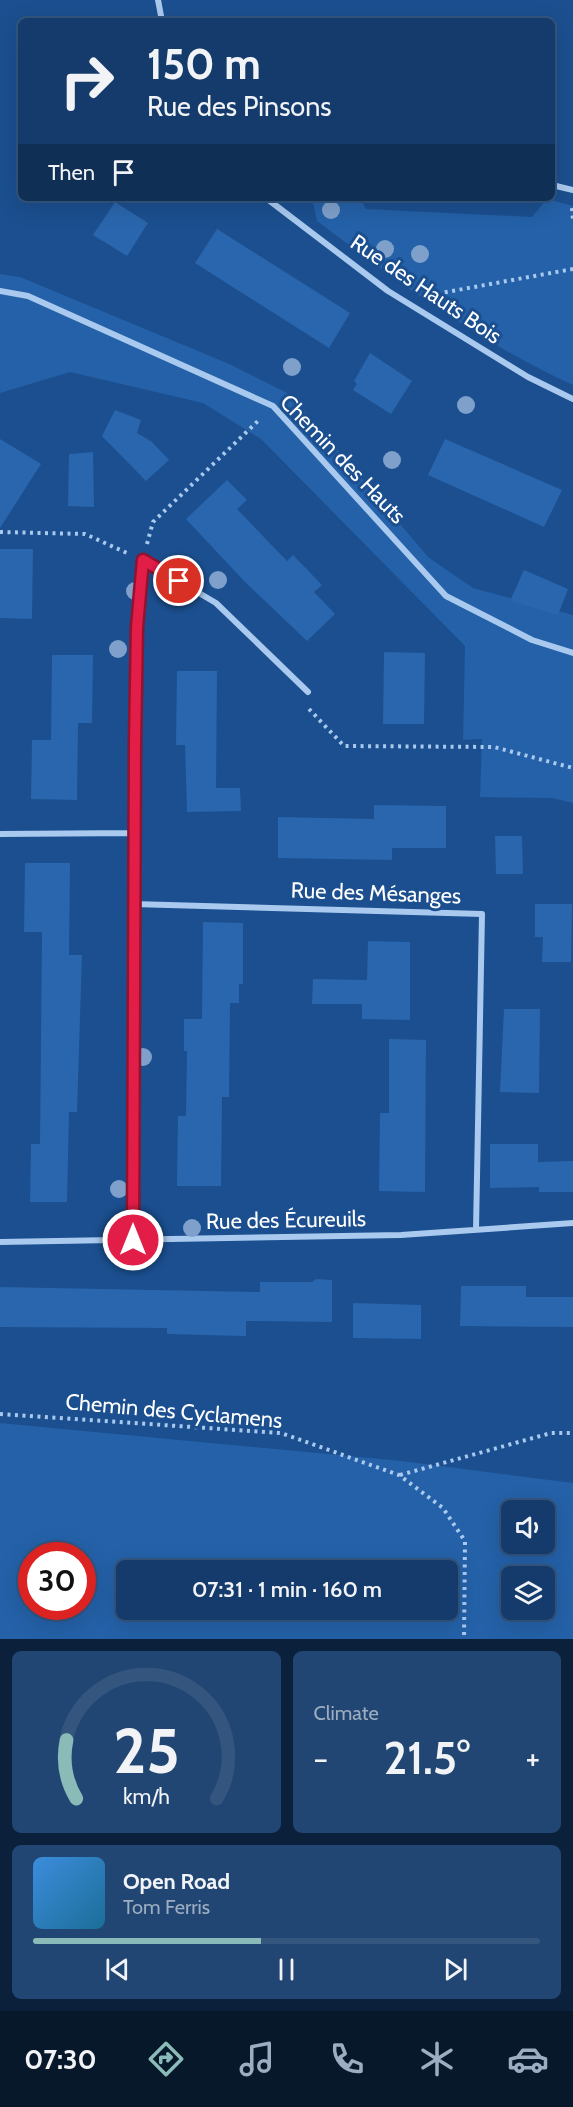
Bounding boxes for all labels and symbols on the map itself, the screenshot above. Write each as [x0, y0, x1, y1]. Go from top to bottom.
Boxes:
street label: Rue des Hauts Bois [345, 229, 507, 349]
street label: Chemin des Hauts [274, 389, 412, 529]
pin [153, 555, 204, 606]
street label: Rue des Mésanges [290, 877, 462, 909]
street label: Rue des Écureuils [206, 1205, 366, 1235]
position arrow [101, 1208, 165, 1272]
street label: Chemin des Cyclamens [65, 1388, 283, 1434]
speed limit sign: 30 [18, 1542, 96, 1620]

